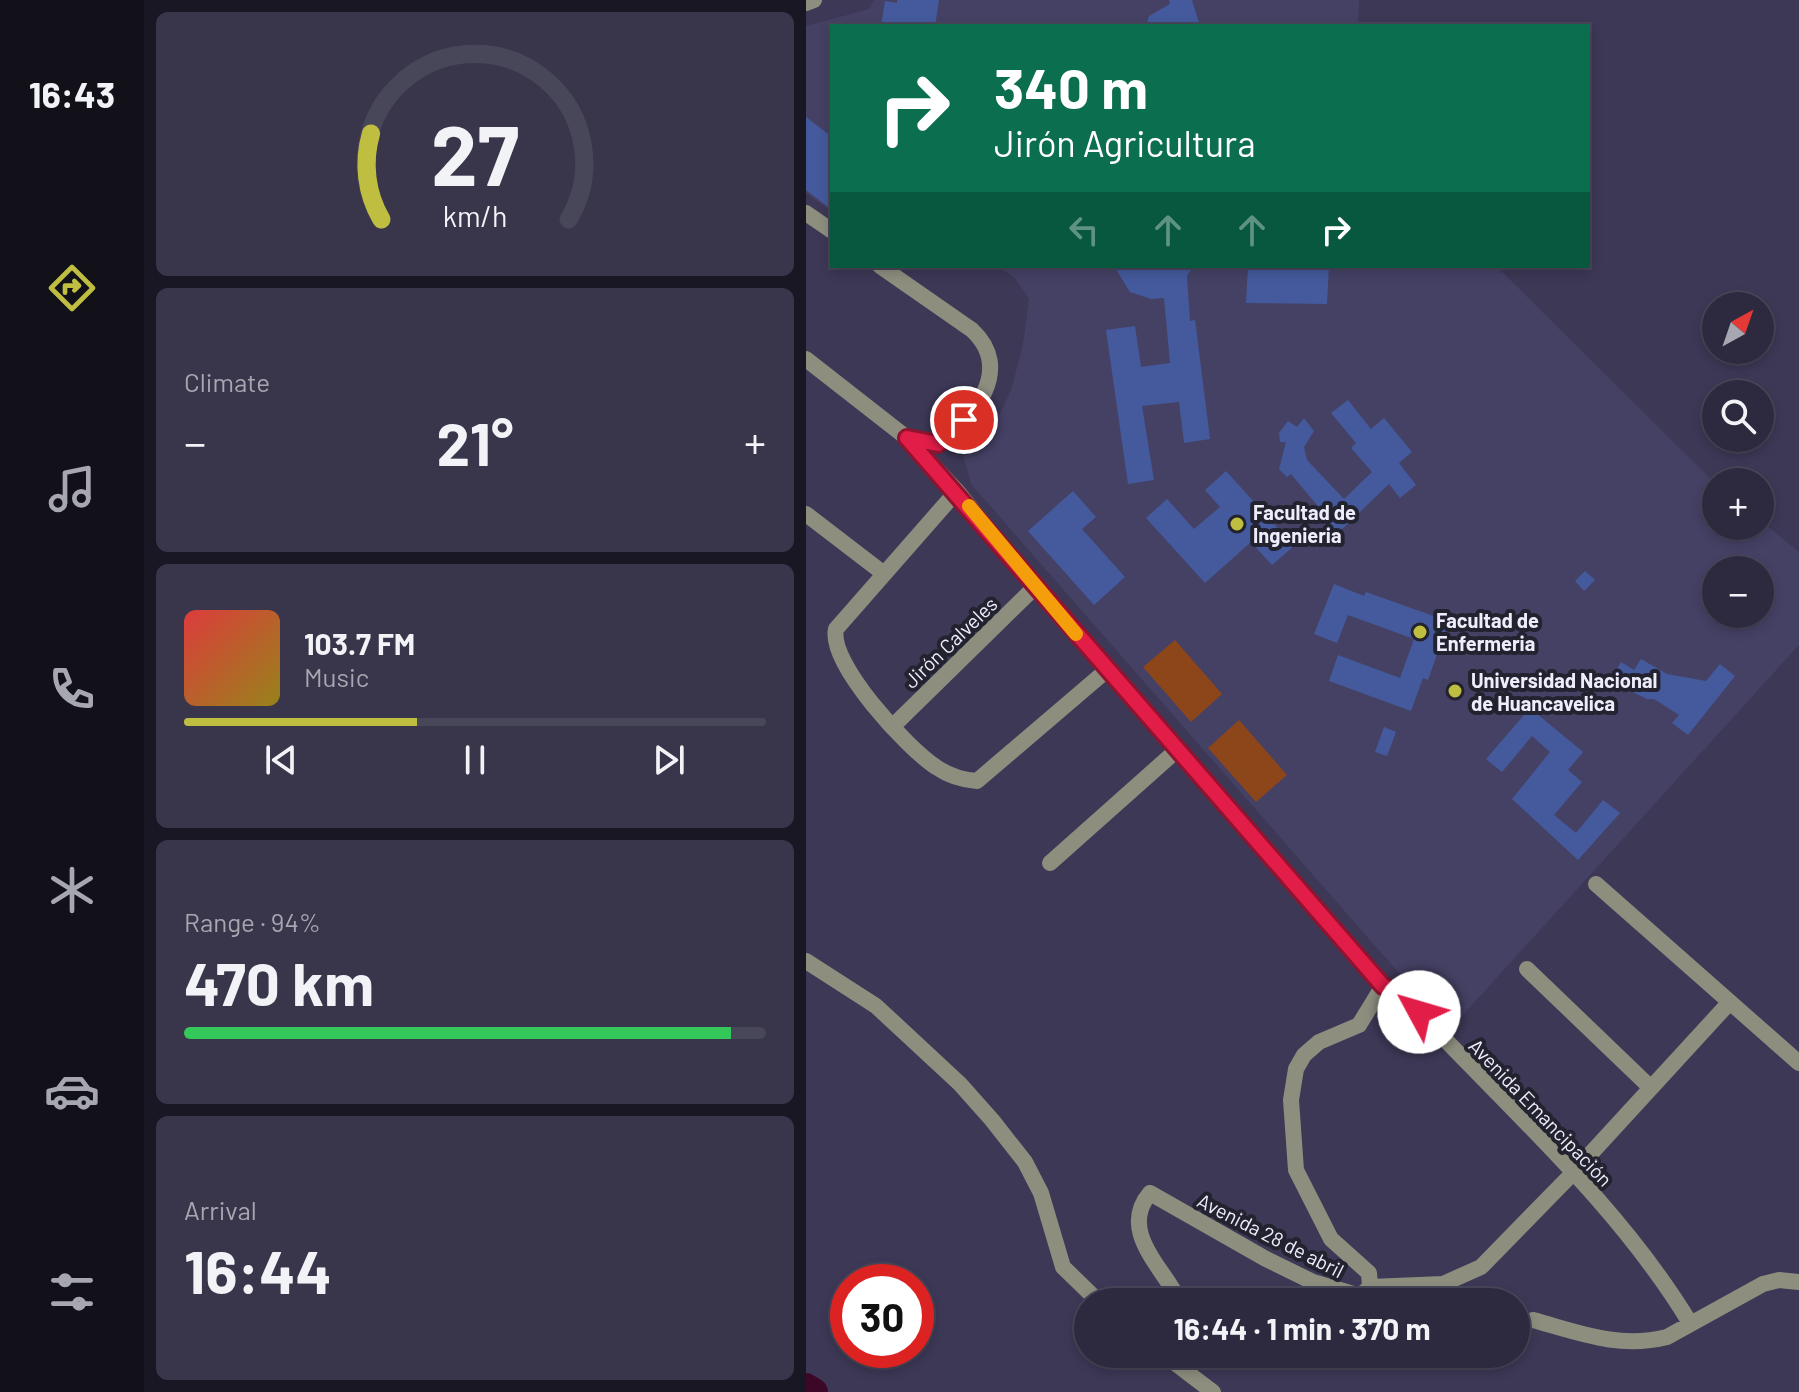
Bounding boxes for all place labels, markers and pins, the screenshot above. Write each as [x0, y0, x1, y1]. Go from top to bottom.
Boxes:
pin [930, 386, 998, 454]
place label: Facultad de Ingenieria [1253, 500, 1356, 547]
marker: Facultad de Ingenieria [1228, 515, 1246, 533]
place label: Facultad de Enfermeria [1436, 608, 1539, 655]
marker: Facultad de Enfermeria [1411, 623, 1429, 641]
place label: Universidad Nacional de Huancavelica [1471, 668, 1657, 715]
marker: Universidad Nacional de Huancavelica [1446, 682, 1464, 700]

